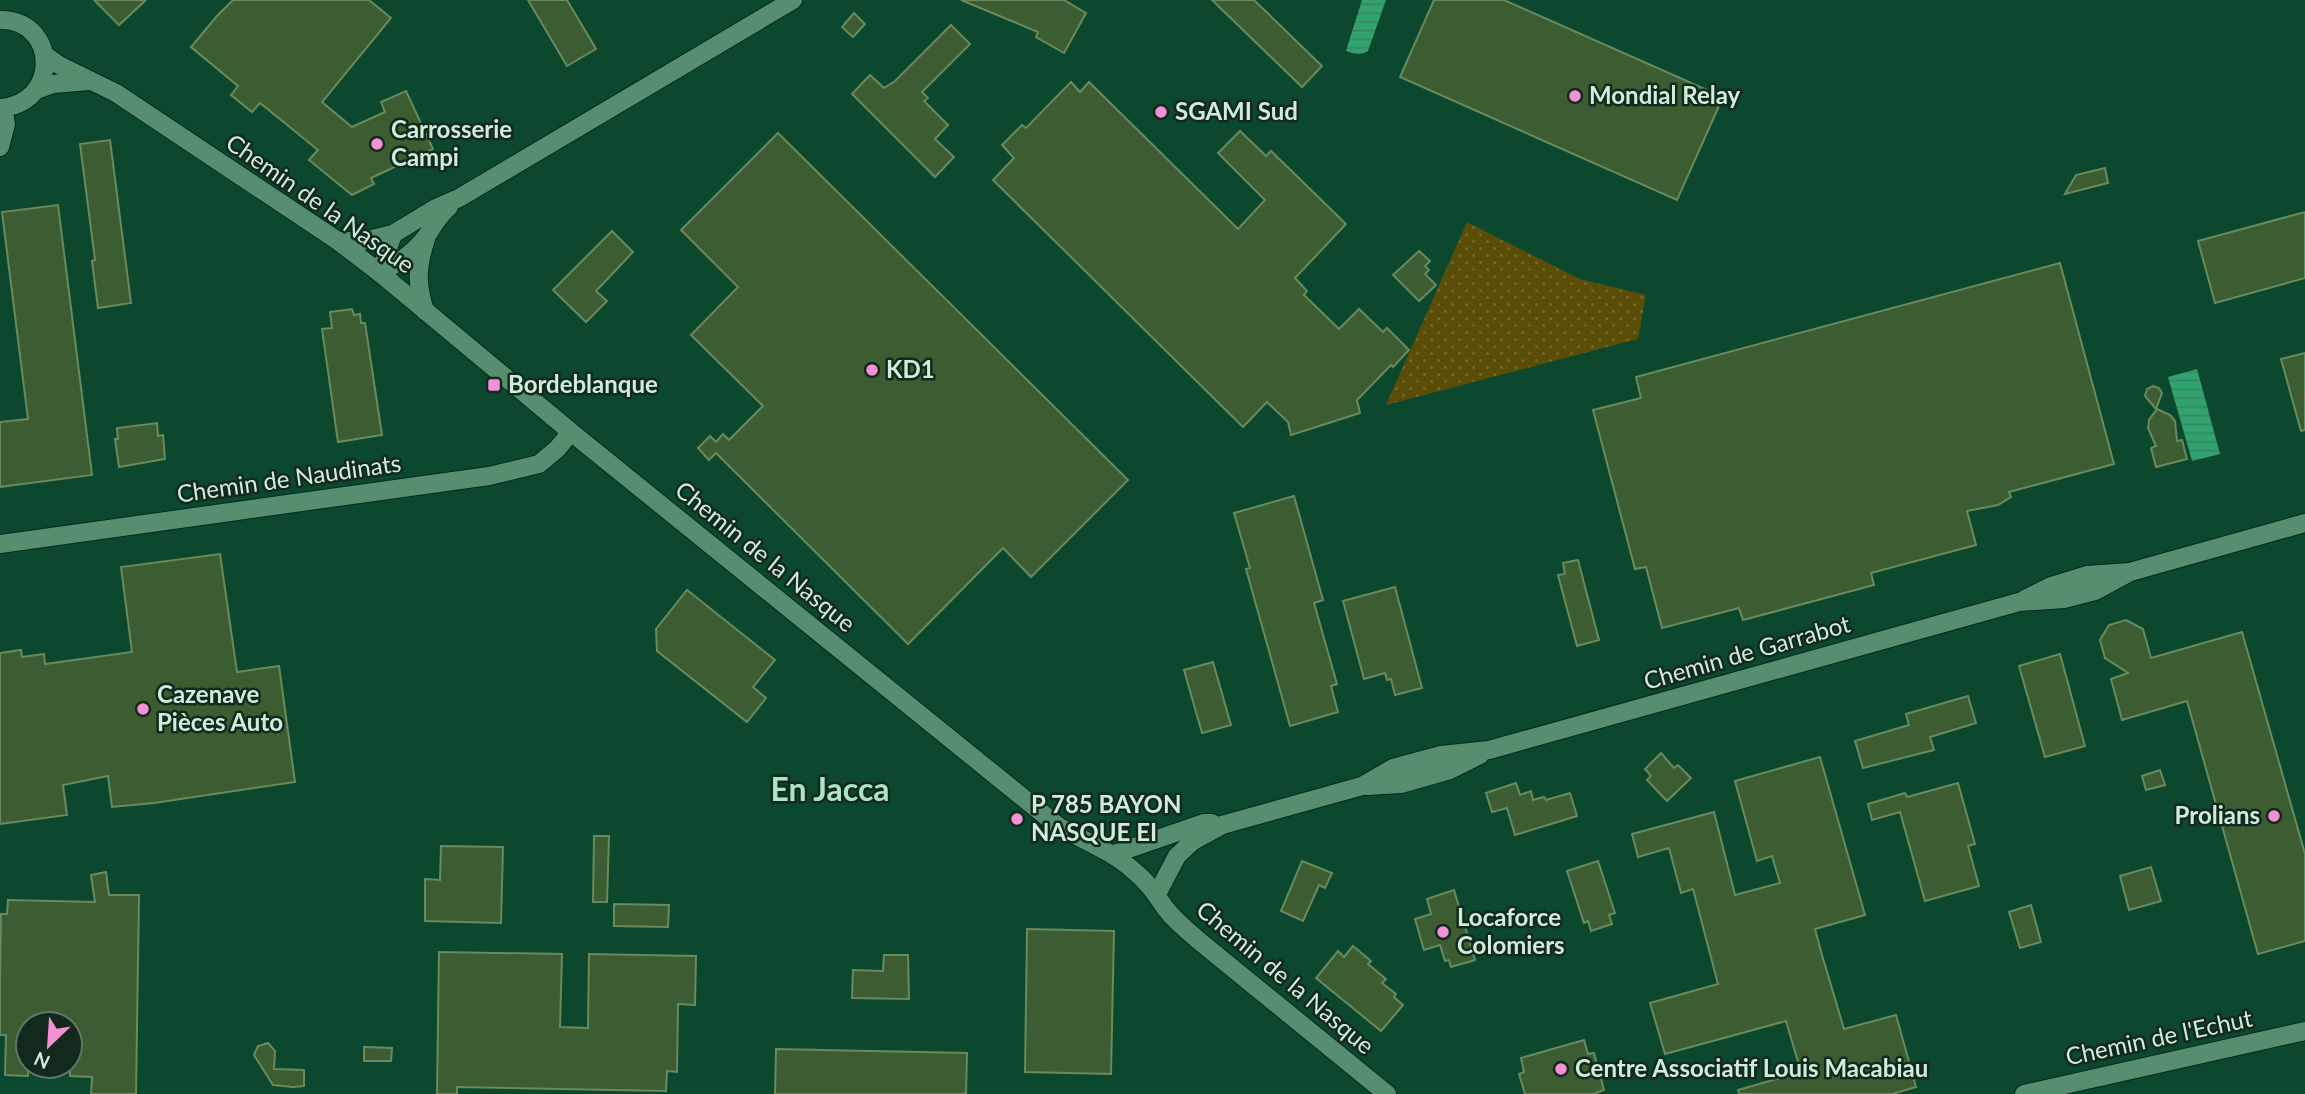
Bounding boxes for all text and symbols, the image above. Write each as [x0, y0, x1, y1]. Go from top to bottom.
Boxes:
place label: Mondial Relay [1589, 80, 1741, 109]
marker: Mondial Relay [1567, 88, 1583, 104]
place label: SGAMI Sud [1175, 96, 1298, 125]
marker: SGAMI Sud [1153, 104, 1169, 120]
place label: Carrosserie Campi [391, 114, 512, 171]
street label: Chemin de la Nasque [221, 127, 420, 279]
marker: Carrosserie Campi [369, 136, 385, 152]
place label: KD1 [886, 354, 935, 383]
marker: KD1 [864, 362, 880, 378]
place label: Bordeblanque [508, 369, 658, 398]
marker: Bordeblanque [486, 377, 502, 393]
street label: Chemin de Naudinats [175, 447, 403, 508]
street label: Chemin de la Nasque [670, 474, 862, 637]
street label: Chemin de Garrabot [1640, 608, 1854, 695]
place label: Cazenave Pièces Auto [157, 679, 283, 736]
marker: Cazenave Pièces Auto [135, 701, 151, 717]
district label: En Jacca [770, 769, 890, 808]
place label: P 785 BAYON NASQUE EI [1031, 789, 1181, 846]
place label: Prolians [2175, 800, 2260, 829]
marker: Prolians [2266, 808, 2282, 824]
marker: P 785 BAYON NASQUE EI [1009, 811, 1025, 827]
street label: Chemin de la Nasque [1191, 894, 1381, 1060]
place label: Locaforce Colomiers [1457, 902, 1565, 959]
marker: Locaforce Colomiers [1435, 924, 1451, 940]
street label: Chemin de l'Echut [2063, 1003, 2255, 1070]
north arrow [14, 1010, 84, 1080]
text: N [30, 1047, 53, 1074]
place label: Centre Associatif Louis Macabiau [1575, 1053, 1928, 1082]
marker: Centre Associatif Louis Macabiau [1553, 1061, 1569, 1077]

